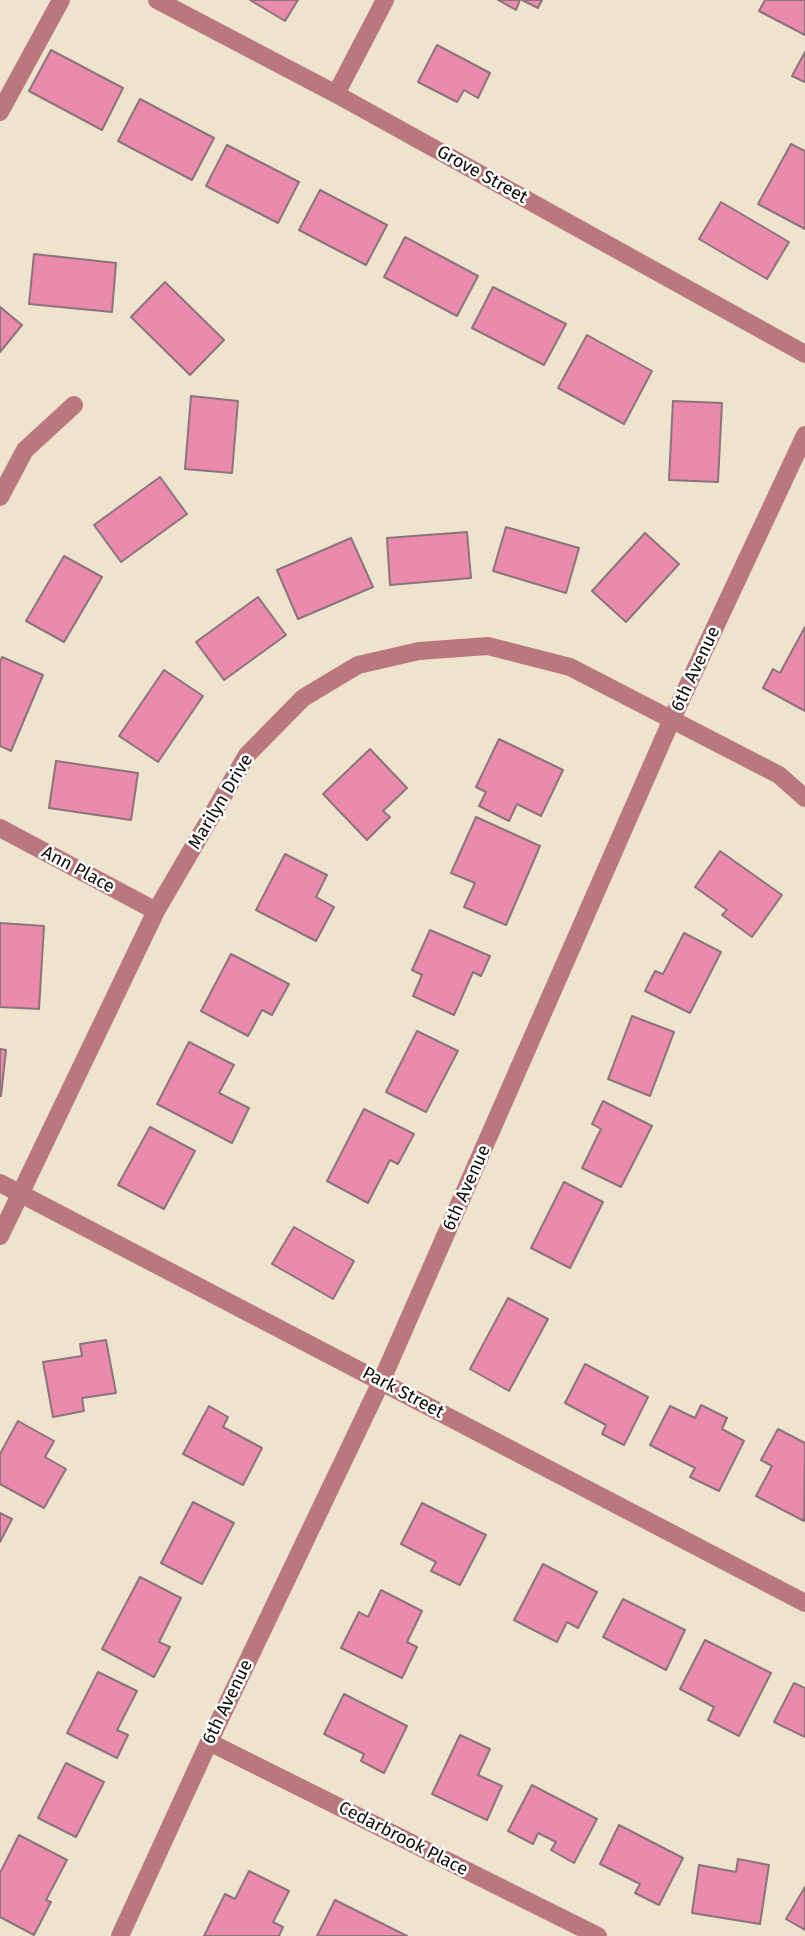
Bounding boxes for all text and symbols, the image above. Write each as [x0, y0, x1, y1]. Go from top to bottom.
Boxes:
street label: Grove Street [433, 141, 531, 209]
street label: 6th Avenue [667, 623, 725, 715]
street label: Marilyn Drive [184, 750, 258, 854]
street label: Ann Place [38, 842, 118, 898]
street label: 6th Avenue [439, 1142, 495, 1234]
street label: Park Street [359, 1363, 447, 1423]
street label: 6th Avenue [198, 1656, 258, 1748]
street label: Cedarbrook Place [335, 1797, 471, 1881]

